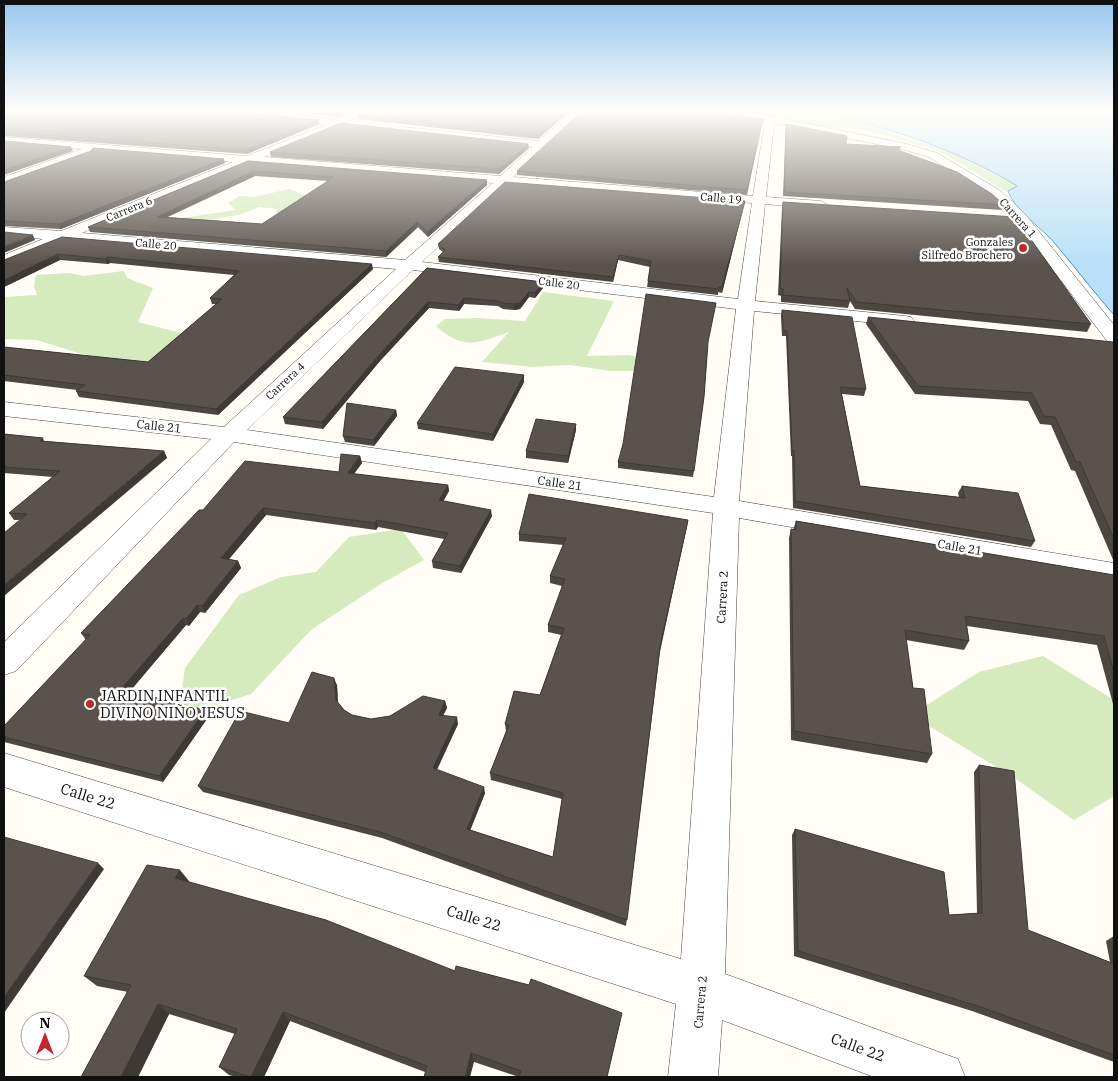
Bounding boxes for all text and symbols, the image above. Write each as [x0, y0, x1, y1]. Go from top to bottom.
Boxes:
street label: Calle 19 [700, 189, 742, 207]
street label: Carrera 6 [104, 193, 154, 225]
street label: Carrera 1 [996, 195, 1040, 241]
street label: Calle 20 [135, 235, 178, 253]
place label: Gonzales Silfredo Brochero [922, 235, 1013, 262]
marker: Gonzales Silfredo Brochero [1017, 242, 1029, 254]
street label: Calle 20 [538, 274, 581, 293]
street label: Carrera 4 [262, 359, 308, 403]
street label: Calle 21 [136, 416, 182, 436]
street label: Calle 21 [537, 472, 583, 494]
street label: Calle 21 [937, 536, 983, 558]
street label: Carrera 2 [713, 570, 731, 624]
place label: JARDIN INFANTIL DIVINO NIÑO JESUS [100, 686, 245, 722]
marker: JARDIN INFANTIL DIVINO NIÑO JESUS [84, 698, 96, 710]
street label: Calle 22 [58, 779, 118, 813]
street label: Calle 22 [444, 901, 504, 935]
street label: Carrera 2 [690, 975, 710, 1029]
north arrow [20, 1011, 70, 1061]
text: N [39, 1014, 51, 1032]
street label: Calle 22 [828, 1028, 888, 1066]

